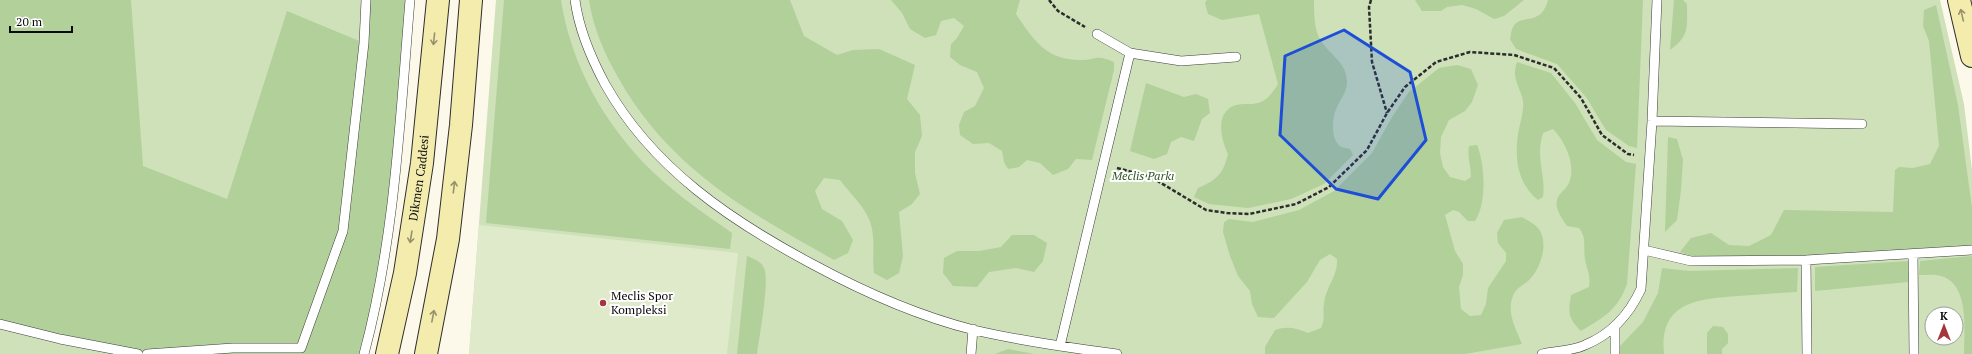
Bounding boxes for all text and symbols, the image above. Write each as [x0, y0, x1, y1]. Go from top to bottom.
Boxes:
scale bar [10, 8, 72, 34]
one-way arrow [1957, 8, 1965, 21]
text: 20 m [16, 14, 43, 29]
one-way arrow [431, 32, 438, 45]
street label: Dikmen Caddesi [405, 134, 432, 222]
park label: Meclis Parkı [1111, 168, 1174, 183]
one-way arrow [450, 181, 457, 194]
one-way arrow [406, 230, 414, 243]
place label: Meclis Spor Kompleksi [611, 288, 673, 317]
marker: Meclis Spor Kompleksi [598, 298, 608, 308]
north arrow [1924, 306, 1964, 346]
text: K [1940, 309, 1948, 323]
one-way arrow [429, 310, 437, 323]

